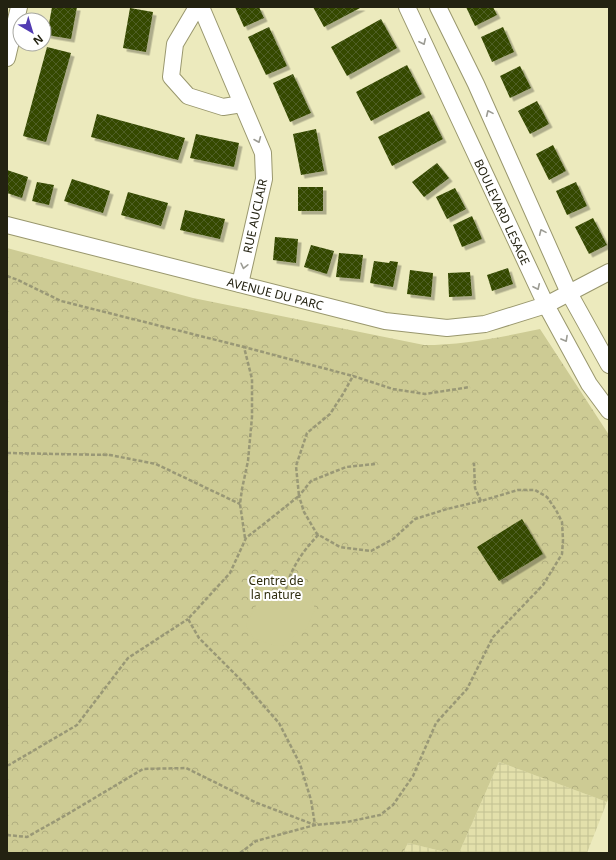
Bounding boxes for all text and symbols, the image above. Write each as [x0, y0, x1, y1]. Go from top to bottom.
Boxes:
north arrow [12, 12, 52, 52]
text: N [30, 32, 47, 49]
one-way arrow [418, 38, 426, 46]
one-way arrow [486, 110, 494, 117]
one-way arrow [253, 136, 261, 143]
street label: BOULEVARD LESAGE [470, 156, 535, 268]
street label: RUE AUCLAIR [239, 177, 271, 255]
one-way arrow [539, 228, 547, 236]
one-way arrow [241, 263, 249, 270]
street label: AVENUE DU PARC [225, 273, 326, 314]
one-way arrow [532, 283, 540, 290]
one-way arrow [560, 335, 567, 342]
park label: Centre de la nature [249, 572, 304, 603]

